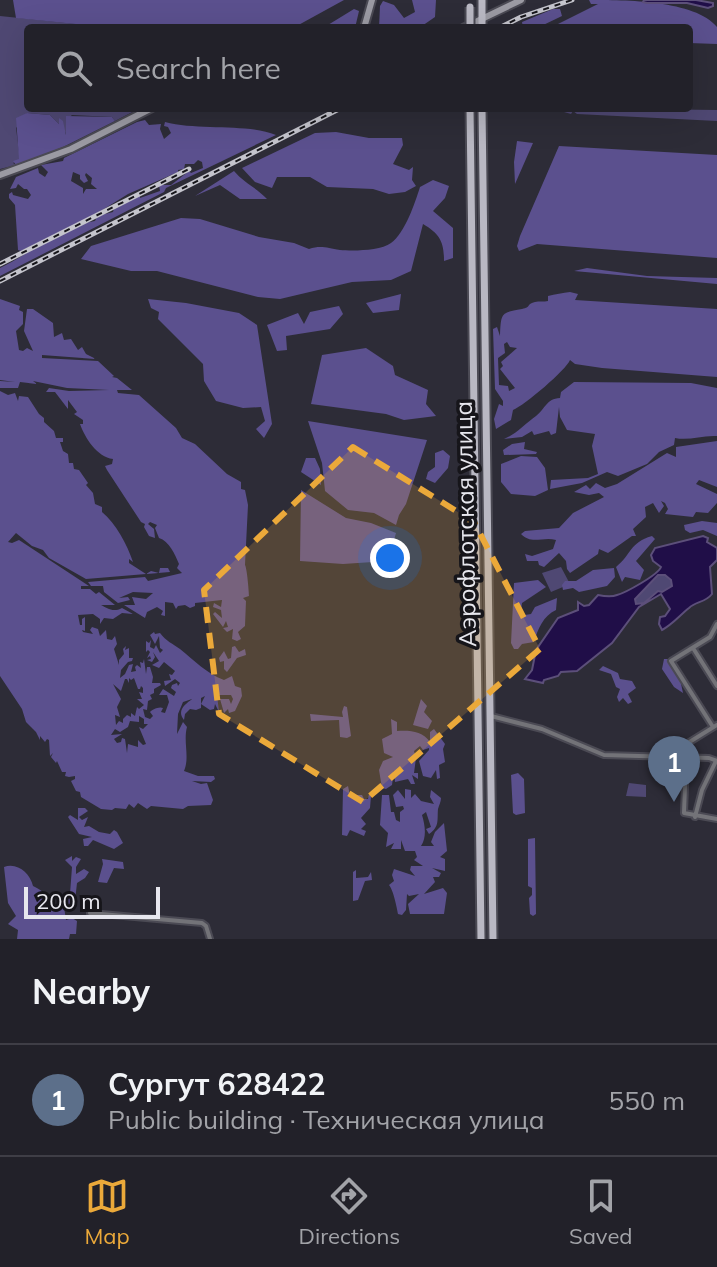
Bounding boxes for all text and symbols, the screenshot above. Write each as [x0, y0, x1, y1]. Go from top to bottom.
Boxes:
search box [24, 24, 693, 112]
icon: search [52, 46, 96, 90]
text: Search here [116, 49, 281, 87]
street label: Аэрофлотская улица [448, 401, 482, 647]
your location [370, 538, 410, 578]
pin: 1 [648, 736, 700, 802]
scale bar [24, 883, 160, 919]
text: 200 m [36, 887, 101, 915]
text: Nearby [32, 970, 150, 1013]
text: Сургут 628422 [108, 1065, 325, 1103]
text: 1 [50, 1084, 66, 1117]
text: 550 m [609, 1084, 685, 1117]
text: Public building · Техническая улица [108, 1103, 545, 1136]
tab: Map [84, 1174, 130, 1250]
tab: Directions [299, 1174, 400, 1250]
tab: Saved [569, 1174, 633, 1250]

